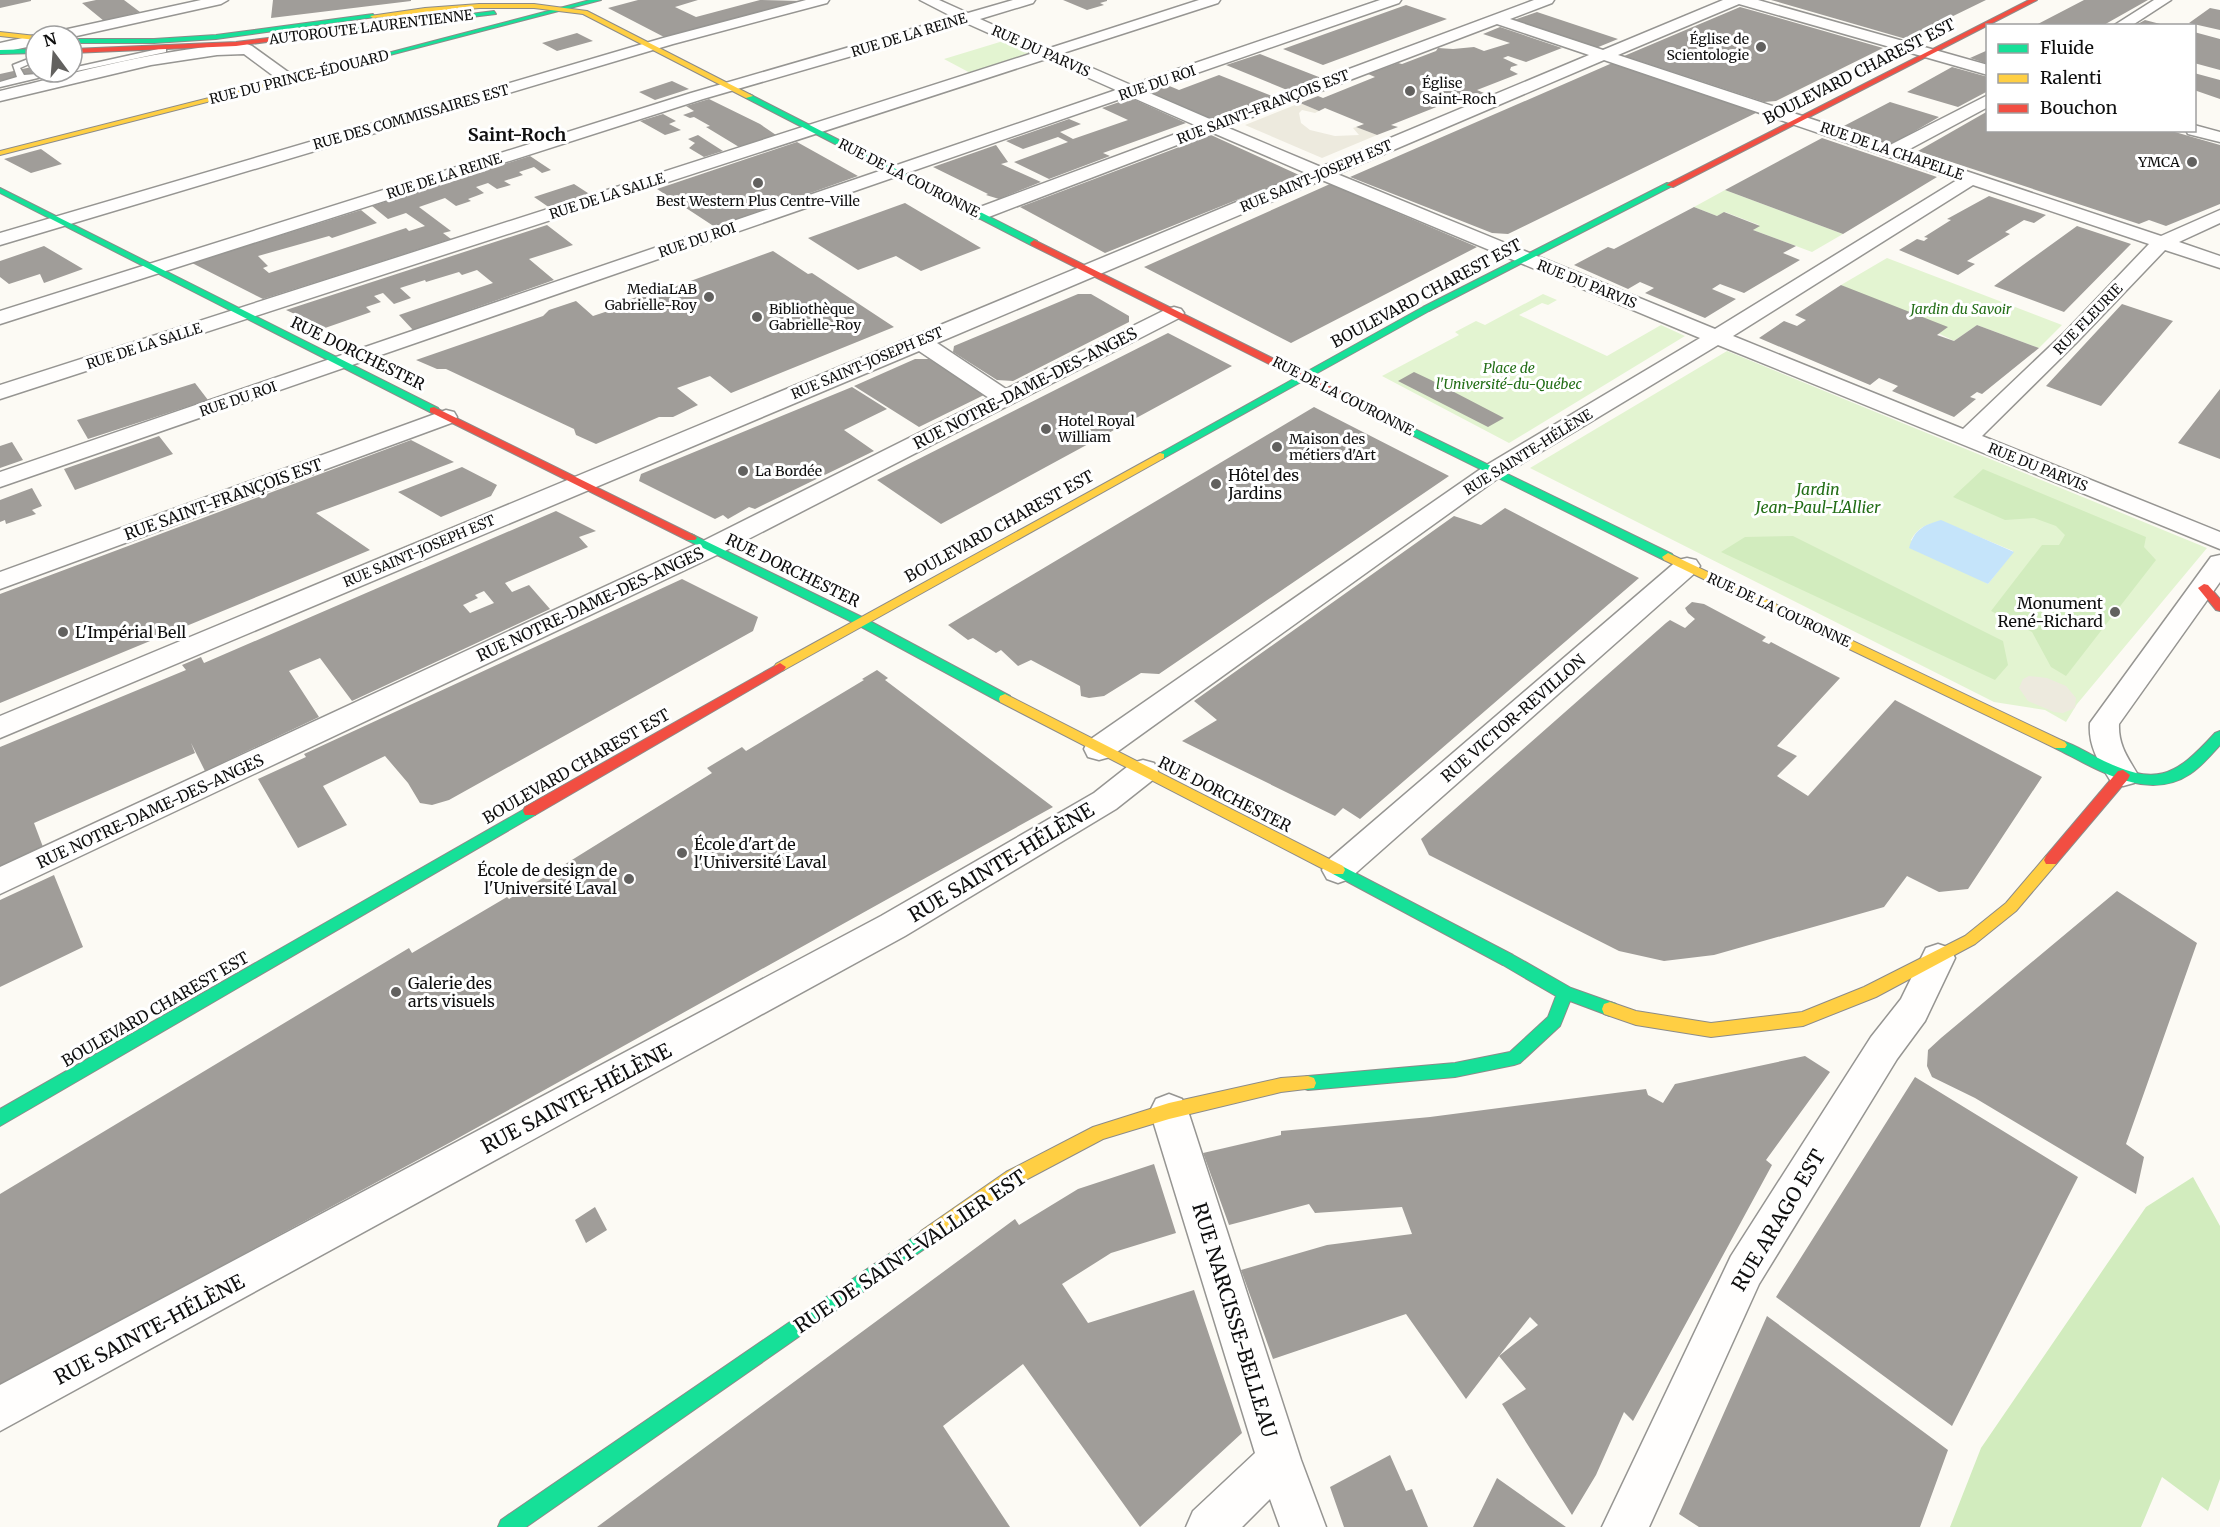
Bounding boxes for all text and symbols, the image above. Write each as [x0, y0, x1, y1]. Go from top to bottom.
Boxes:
street label: AUTOROUTE LAURENTIENNE [267, 6, 474, 49]
street label: RUE DE LA REINE [849, 9, 969, 61]
street label: BOULEVARD CHAREST EST [1760, 14, 1958, 128]
street label: RUE DU PARVIS [989, 21, 1093, 81]
north arrow [24, 24, 84, 84]
legend [1986, 24, 2196, 132]
text: N [41, 28, 59, 51]
place label: Église de Scientologie [1666, 30, 1749, 64]
text: Fluide [2040, 36, 2094, 59]
marker: Église de Scientologie [1754, 40, 1768, 54]
street label: RUE DU PRINCE-ÉDOUARD [207, 46, 391, 108]
street label: RUE DU ROI [1116, 61, 1198, 105]
street label: RUE SAINT-FRANÇOIS EST [1174, 66, 1352, 148]
text: Ralenti [2040, 66, 2102, 89]
place label: Église Saint-Roch [1422, 74, 1497, 108]
street label: RUE DES COMMISSAIRES EST [311, 80, 511, 154]
marker: Église Saint-Roch [1403, 84, 1417, 98]
text: Bouchon [2040, 96, 2117, 119]
street label: RUE DE LA CHAPELLE [1818, 118, 1966, 184]
district label: Saint-Roch [468, 123, 566, 146]
street label: RUE DE LA COURONNE [835, 135, 983, 222]
street label: RUE SAINT-JOSEPH EST [1237, 136, 1395, 216]
street label: RUE DE LA REINE [384, 149, 504, 203]
place label: YMCA [2137, 153, 2180, 171]
marker: YMCA [2185, 155, 2199, 169]
street label: RUE DE LA SALLE [547, 169, 667, 223]
marker: Best Western Plus Centre-Ville [751, 176, 765, 190]
place label: Best Western Plus Centre-Ville [656, 192, 860, 210]
street label: RUE DU ROI [656, 218, 738, 262]
street label: BOULEVARD CHAREST EST [1327, 234, 1525, 352]
street label: RUE DU PARVIS [1534, 256, 1640, 312]
place label: MediaLAB Gabrielle-Roy [605, 280, 698, 314]
street label: RUE FLEURIE [2050, 280, 2126, 358]
marker: MediaLAB Gabrielle-Roy [702, 290, 716, 304]
place label: Bibliothèque Gabrielle-Roy [769, 300, 862, 334]
park label: Jardin du Savoir [1908, 300, 2012, 318]
marker: Bibliothèque Gabrielle-Roy [750, 310, 764, 324]
street label: RUE DORCHESTER [288, 312, 429, 394]
street label: RUE DE LA SALLE [84, 319, 204, 373]
street label: RUE SAINT-JOSEPH EST [788, 323, 946, 403]
street label: RUE NOTRE-DAME-DES-ANGES [910, 323, 1140, 453]
street label: RUE DE LA COURONNE [1269, 353, 1417, 440]
park label: Place de l'Université-du-Québec [1436, 359, 1582, 393]
street label: RUE DU ROI [197, 377, 279, 421]
street label: RUE SAINTE-HÉLÈNE [1460, 405, 1596, 499]
place label: Hotel Royal William [1057, 412, 1136, 446]
marker: Hotel Royal William [1039, 422, 1053, 436]
place label: Maison des métiers d'Art [1289, 430, 1376, 464]
street label: RUE DU PARVIS [1985, 439, 2091, 495]
marker: Maison des métiers d'Art [1270, 440, 1284, 454]
street label: RUE SAINT-FRANÇOIS EST [121, 454, 325, 544]
place label: La Bordée [755, 462, 822, 480]
marker: La Bordée [736, 464, 750, 478]
place label: Hôtel des Jardins [1227, 465, 1299, 503]
street label: BOULEVARD CHAREST EST [901, 466, 1097, 586]
marker: Hôtel des Jardins [1209, 477, 1223, 491]
park label: Jardin Jean-Paul-L'Allier [1754, 479, 1881, 517]
street label: RUE SAINT-JOSEPH EST [340, 511, 498, 591]
street label: RUE DORCHESTER [723, 529, 864, 611]
street label: RUE NOTRE-DAME-DES-ANGES [473, 542, 707, 666]
street label: RUE DE LA COURONNE [1704, 569, 1854, 651]
place label: Monument René-Richard [1998, 593, 2104, 631]
marker: Monument René-Richard [2108, 605, 2122, 619]
place label: L'Impérial Bell [75, 622, 186, 642]
marker: L'Impérial Bell [56, 625, 70, 639]
street label: RUE VICTOR-REVILLON [1437, 649, 1590, 786]
street label: BOULEVARD CHAREST EST [479, 704, 673, 828]
street label: RUE NOTRE-DAME-DES-ANGES [33, 749, 267, 873]
street label: RUE DORCHESTER [1155, 752, 1296, 837]
street label: RUE SAINTE-HÉLÈNE [903, 795, 1098, 927]
place label: École d'art de l'Université Laval [694, 834, 827, 872]
marker: École d'art de l'Université Laval [675, 846, 689, 860]
place label: École de design de l'Université Laval [477, 860, 617, 898]
marker: École de design de l'Université Laval [622, 872, 636, 886]
street label: BOULEVARD CHAREST EST [58, 947, 252, 1071]
place label: Galerie des arts visuels [408, 973, 495, 1011]
marker: Galerie des arts visuels [389, 985, 403, 999]
street label: RUE SAINTE-HÉLÈNE [476, 1035, 676, 1159]
street label: RUE ARAGO EST [1726, 1145, 1830, 1295]
street label: RUE DE SAINT-VALLIER EST [789, 1164, 1031, 1338]
street label: RUE NARCISSE-BELLEAU [1187, 1200, 1283, 1441]
street label: RUE SAINTE-HÉLÈNE [49, 1266, 249, 1390]

